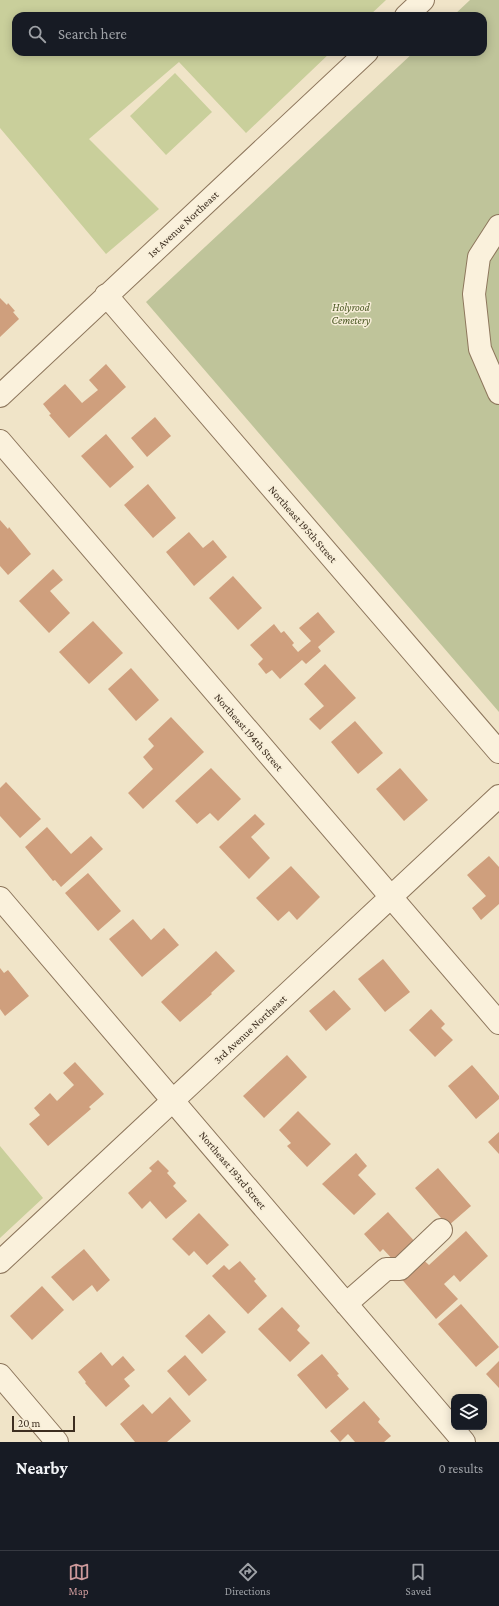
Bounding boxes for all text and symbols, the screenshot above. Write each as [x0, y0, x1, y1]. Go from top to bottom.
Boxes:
search box [12, 12, 487, 56]
icon: search [26, 23, 48, 45]
text: Search here [58, 26, 127, 42]
street label: 1st Avenue Northeast [145, 188, 221, 260]
park label: Holyrood Cemetery [332, 301, 371, 327]
street label: Northeast 195th Street [266, 483, 340, 565]
street label: Northeast 194th Street [212, 691, 286, 773]
street label: 3rd Avenue Northeast [211, 992, 289, 1066]
street label: Northeast 193rd Street [197, 1129, 269, 1212]
map controls [451, 1394, 487, 1430]
button: layers [451, 1394, 487, 1430]
scale bar [12, 1414, 75, 1433]
text: 20 m [18, 1417, 40, 1429]
text: Nearby [16, 1459, 68, 1478]
text: 0 results [438, 1461, 483, 1476]
tab: Map [68, 1561, 90, 1597]
tab: Directions [225, 1561, 270, 1597]
tab: Saved [406, 1561, 431, 1597]

